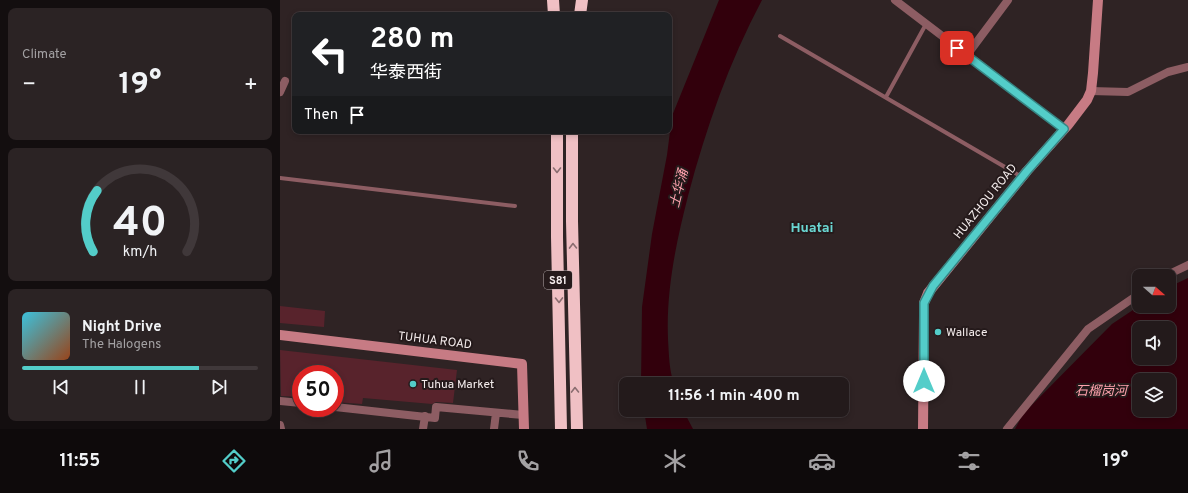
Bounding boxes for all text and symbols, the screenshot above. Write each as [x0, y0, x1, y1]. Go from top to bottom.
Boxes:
text: 280 m [370, 22, 454, 58]
icon: left [304, 28, 356, 80]
pin [940, 31, 974, 65]
icon: arrive [946, 37, 968, 59]
text: Climate [22, 47, 67, 63]
text: 华泰西街 [370, 62, 442, 85]
text: 19° [119, 67, 161, 104]
text: − [22, 72, 36, 99]
text: + [244, 72, 258, 99]
icon: arrive [346, 104, 368, 126]
text: Then [304, 106, 338, 125]
street label: HUAZHOU ROAD [950, 161, 1021, 243]
water label: 土华涌 [667, 166, 693, 209]
one-way arrow [553, 167, 561, 173]
text: 40 [113, 198, 167, 251]
district label: Huatai [790, 220, 834, 237]
text: km/h [123, 243, 157, 261]
one-way arrow [569, 243, 577, 249]
north arrow [1132, 269, 1176, 313]
map controls [1132, 269, 1176, 417]
road number: S81 [544, 271, 572, 289]
one-way arrow [555, 297, 563, 303]
text: Night Drive [82, 318, 162, 337]
button: sound [1132, 321, 1176, 365]
place label: Wallace [946, 325, 987, 341]
marker: Wallace [933, 327, 943, 337]
street label: TUHUA ROAD [397, 329, 473, 353]
text: The Halogens [82, 337, 161, 353]
position arrow [903, 360, 945, 402]
speed limit sign: 50 [292, 365, 344, 417]
button: layers [1132, 373, 1176, 417]
icon: previous [50, 376, 72, 398]
icon: pause [129, 376, 151, 398]
icon: next [208, 376, 230, 398]
place label: Tuhua Market [421, 377, 494, 393]
marker: Tuhua Market [408, 379, 418, 389]
water label: 石榴岗河 [1075, 384, 1130, 400]
one-way arrow [571, 387, 580, 393]
text: 11:56 · 1 min · 400 m [668, 387, 800, 406]
icon: directions [220, 447, 248, 475]
icon: music [367, 447, 395, 475]
icon: phone [514, 447, 542, 475]
icon: climate [661, 447, 689, 475]
icon: car [808, 447, 836, 475]
icon: filters [955, 447, 983, 475]
text: 11:55 [60, 450, 100, 473]
text: 19° [1103, 450, 1128, 473]

